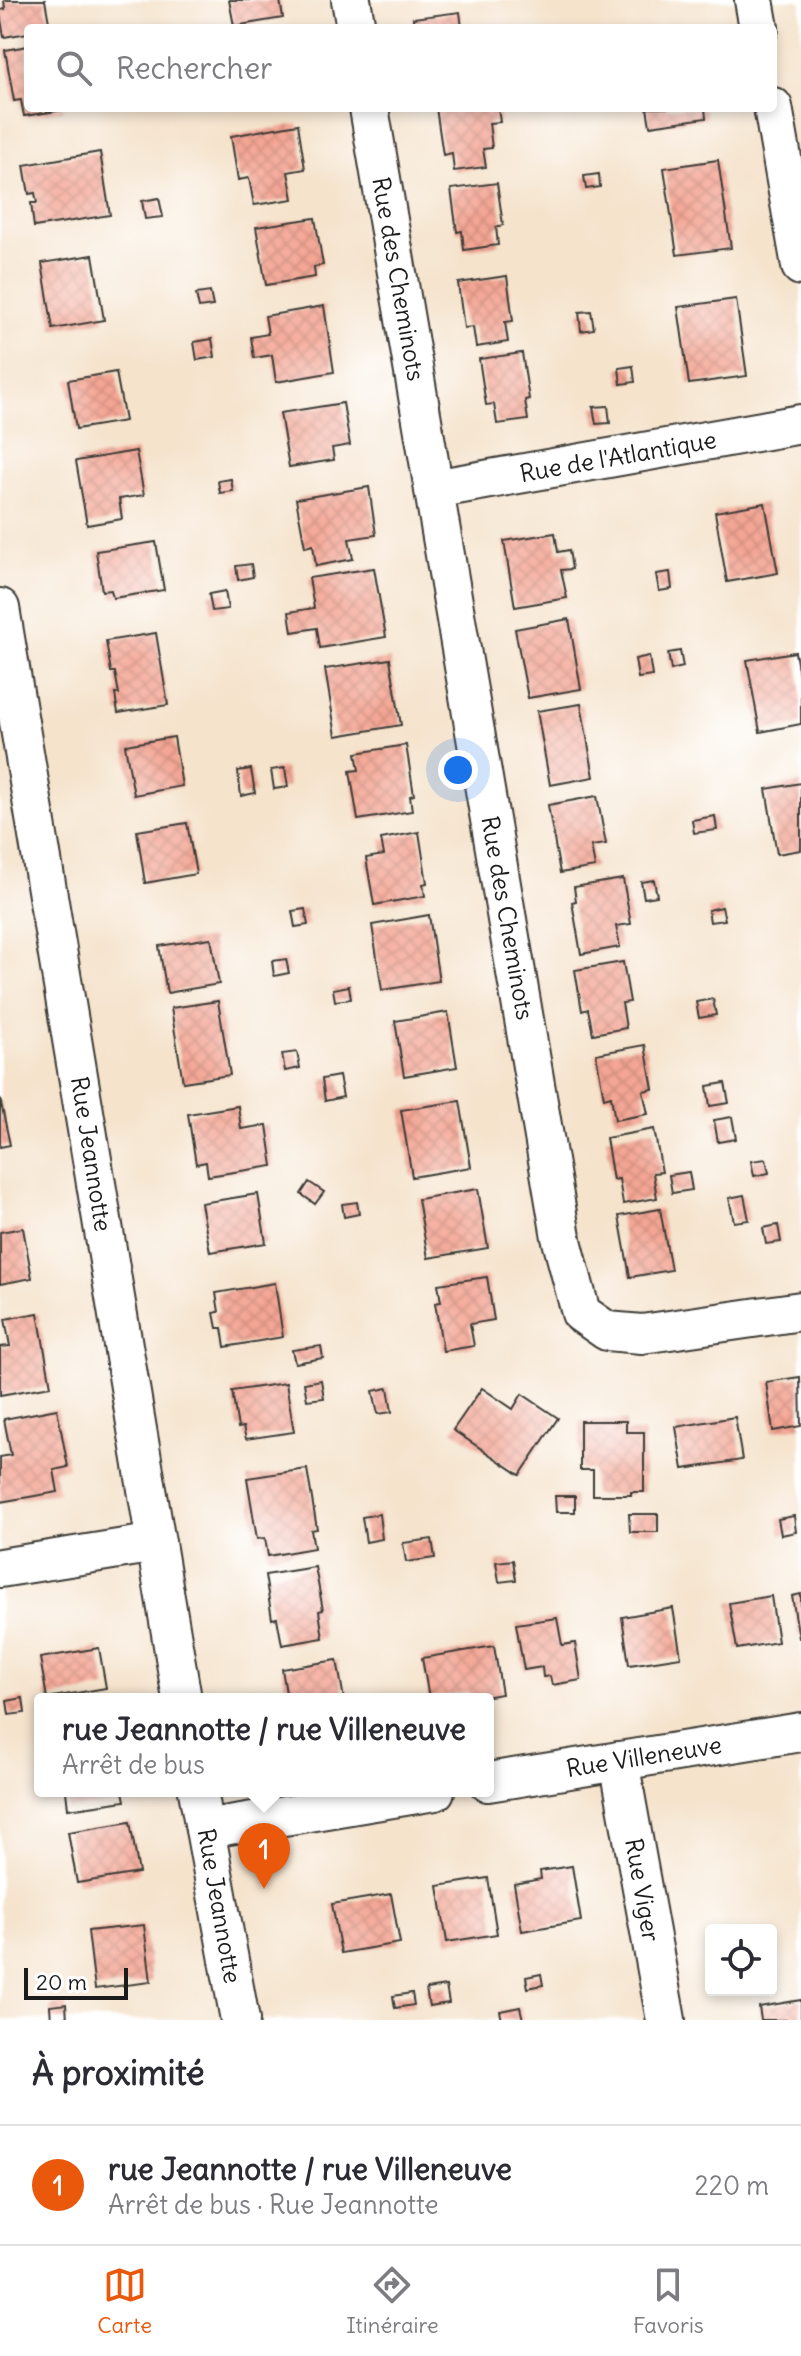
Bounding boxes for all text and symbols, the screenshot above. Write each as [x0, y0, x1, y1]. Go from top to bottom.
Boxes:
search box [24, 24, 777, 112]
icon: search [52, 46, 96, 90]
text: Rechercher [116, 49, 272, 87]
street label: Rue des Cheminots [366, 175, 432, 383]
street label: Rue de l'Atlantique [517, 424, 718, 488]
your location [438, 750, 478, 790]
street label: Rue des Cheminots [475, 814, 541, 1022]
street label: Rue Jeannotte [65, 1074, 119, 1233]
popup [34, 1693, 494, 1797]
text: rue Jeannotte / rue Villeneuve [62, 1710, 466, 1748]
street label: Rue Villeneuve [564, 1729, 724, 1783]
text: Arrêt de bus [62, 1748, 205, 1781]
pin: 1 [238, 1823, 290, 1889]
street label: Rue Jeannotte [192, 1826, 248, 1985]
street label: Rue Viger [619, 1836, 667, 1944]
map controls [705, 1924, 777, 1996]
button: locate [705, 1924, 777, 1996]
scale bar [24, 1964, 128, 2000]
text: 20 m [36, 1968, 87, 1996]
text: À proximité [32, 2051, 205, 2094]
text: rue Jeannotte / rue Villeneuve [108, 2150, 512, 2188]
text: 1 [53, 2169, 63, 2202]
text: 220 m [694, 2169, 769, 2202]
text: Arrêt de bus · Rue Jeannotte [108, 2188, 438, 2221]
tab: Carte [97, 2263, 152, 2339]
tab: Itinéraire [346, 2263, 439, 2339]
tab: Favoris [633, 2263, 704, 2339]

